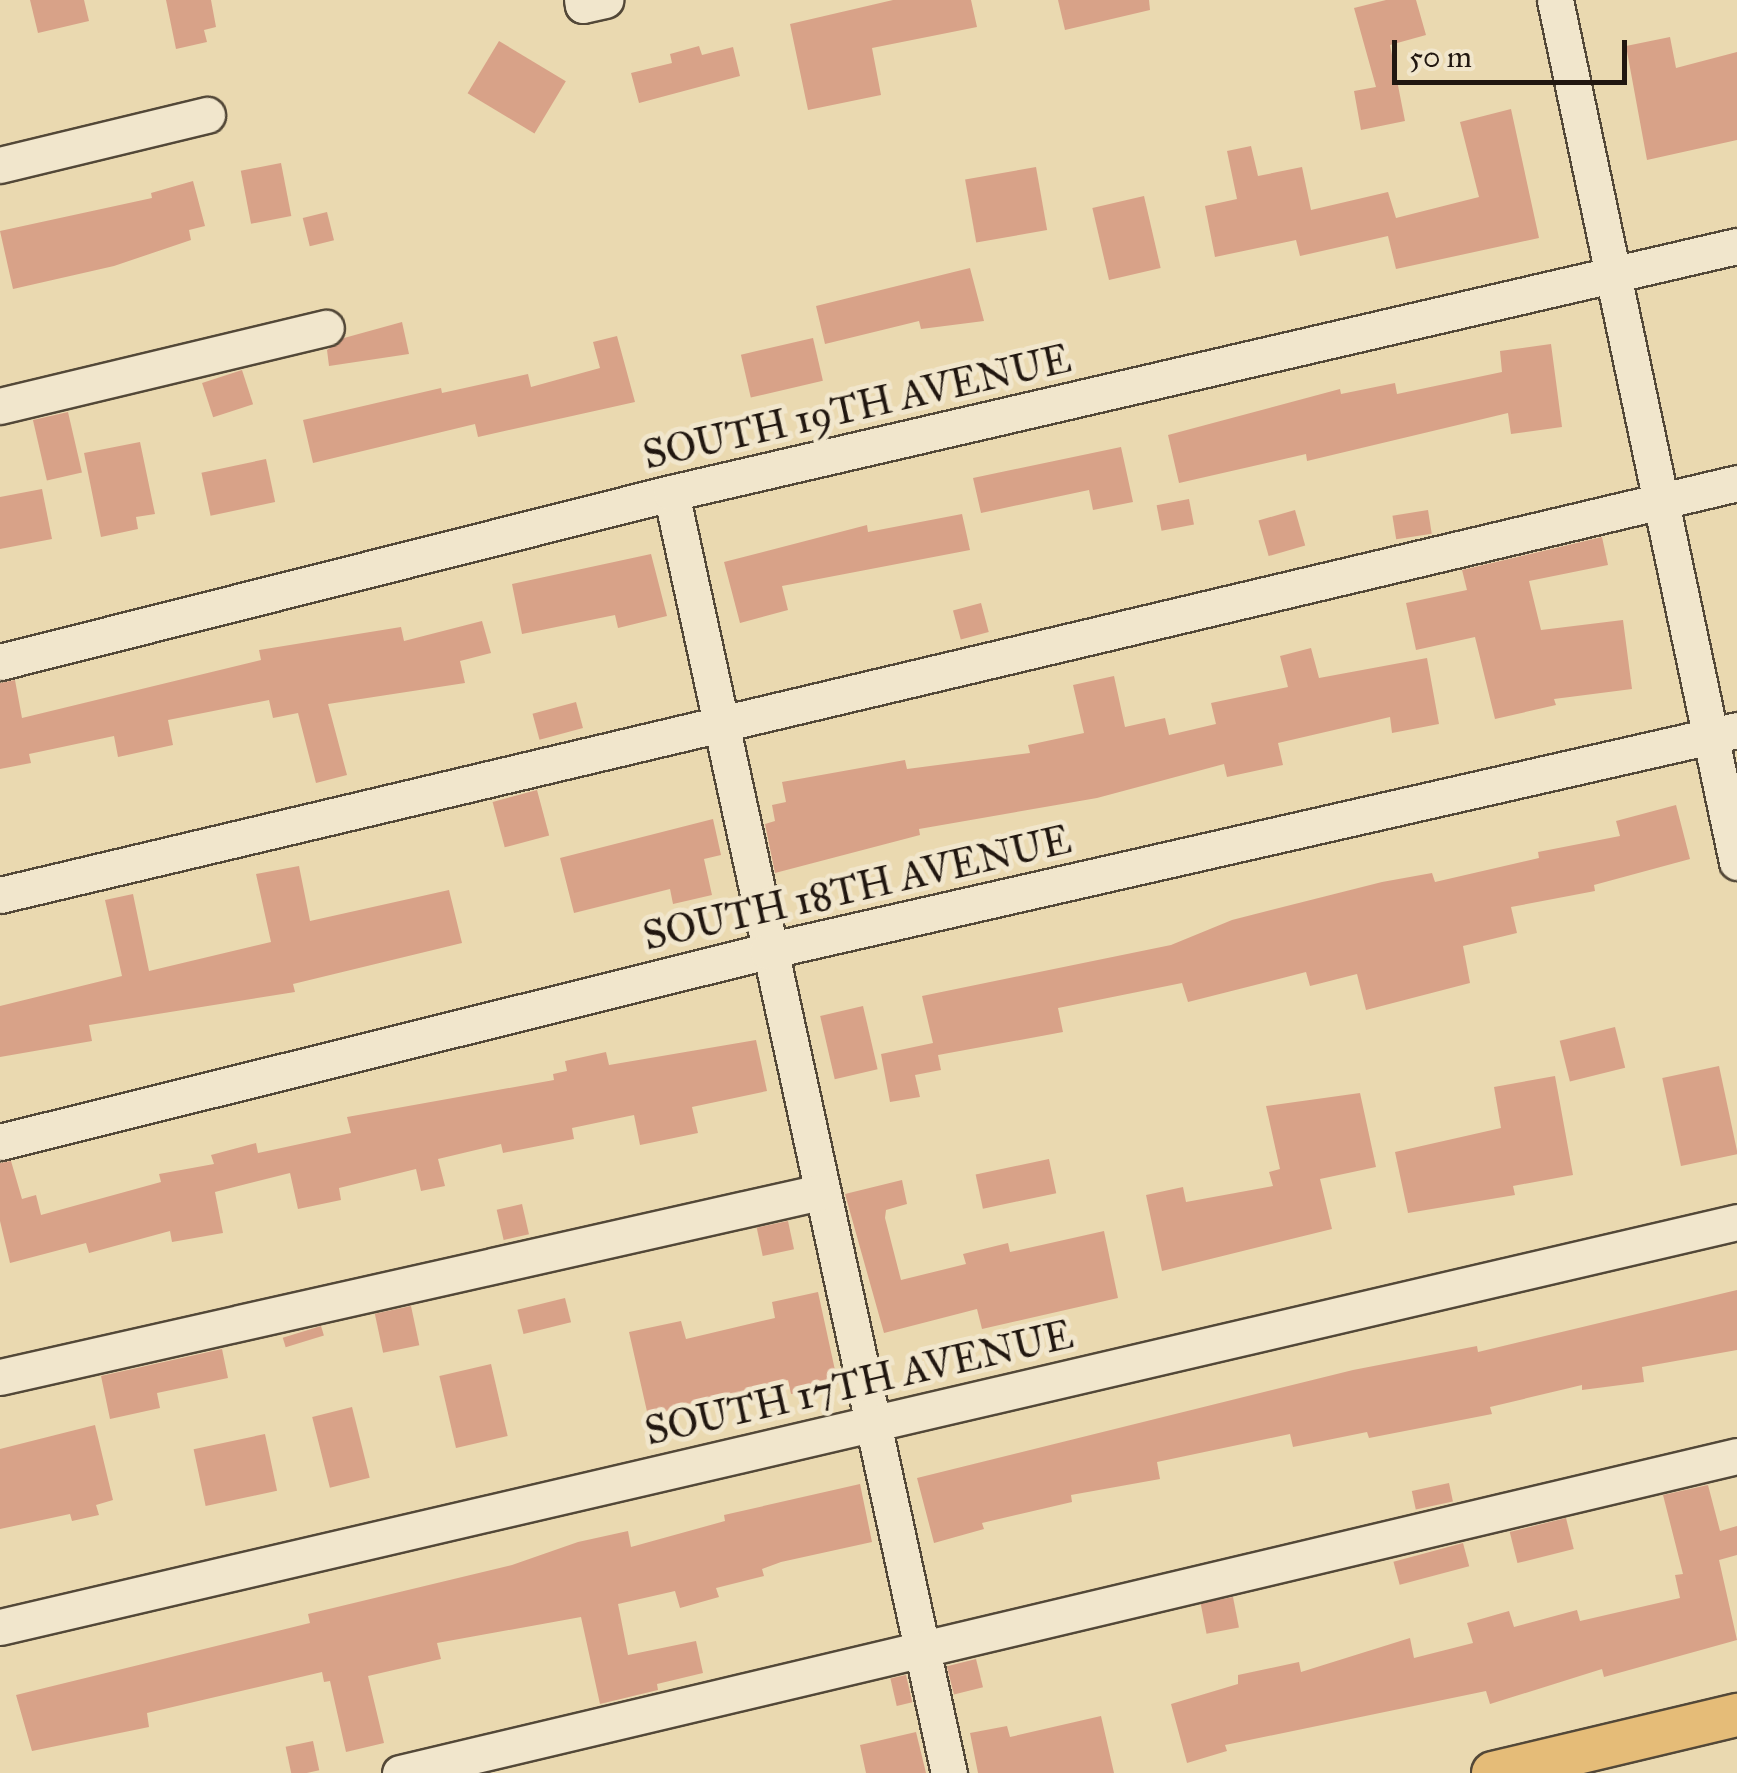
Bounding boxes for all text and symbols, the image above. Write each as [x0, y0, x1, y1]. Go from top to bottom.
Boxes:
scale bar [1397, 20, 1632, 82]
text: 50 m [1409, 39, 1472, 75]
street label: SOUTH 19TH AVENUE [638, 334, 1076, 480]
street label: SOUTH 18TH AVENUE [638, 815, 1076, 961]
street label: SOUTH 17TH AVENUE [640, 1310, 1078, 1456]

